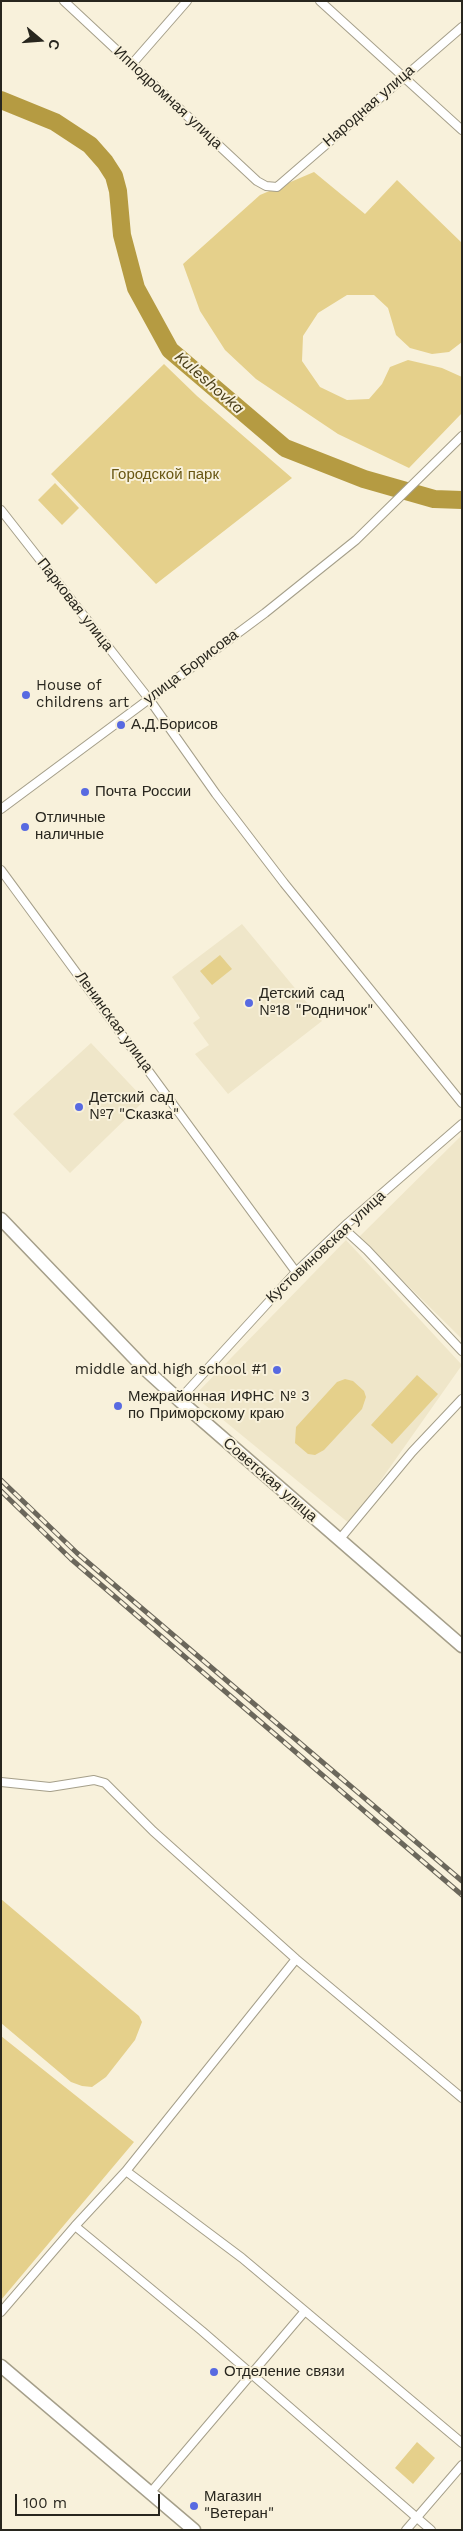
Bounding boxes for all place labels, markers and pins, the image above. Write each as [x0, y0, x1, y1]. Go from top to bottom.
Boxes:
place label: House of childrens art [36, 677, 129, 712]
marker: House of childrens art [20, 689, 32, 701]
place label: А.Д.Борисов [131, 716, 218, 734]
marker: А.Д.Борисов [115, 719, 127, 731]
place label: Почта России [95, 783, 191, 801]
marker: Почта России [79, 786, 91, 798]
place label: Отличные наличные [35, 809, 106, 844]
marker: Отличные наличные [19, 821, 31, 833]
place label: Детский сад №18 "Родничок" [259, 985, 373, 1020]
marker: Детский сад №18 "Родничок" [243, 997, 255, 1009]
place label: Детский сад №7 "Сказка" [89, 1089, 179, 1124]
marker: Детский сад №7 "Сказка" [73, 1101, 85, 1113]
place label: middle and high school #1 [75, 1361, 267, 1379]
marker: middle and high school #1 [271, 1364, 283, 1376]
place label: Межрайонная ИФНС № 3 по Приморскому краю [128, 1388, 310, 1423]
marker: Межрайонная ИФНС № 3 по Приморскому краю [112, 1400, 124, 1412]
place label: Отделение связи [224, 2363, 345, 2381]
marker: Отделение связи [208, 2366, 220, 2378]
place label: Магазин "Ветеран" [204, 2488, 274, 2523]
marker: Магазин "Ветеран" [188, 2500, 200, 2512]

